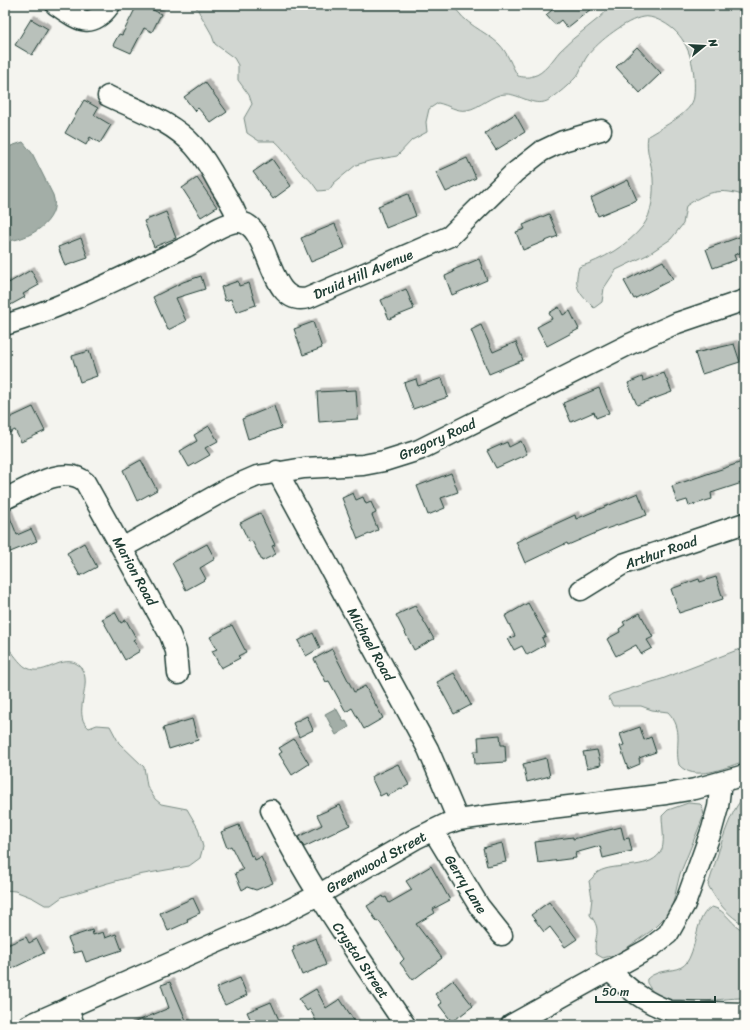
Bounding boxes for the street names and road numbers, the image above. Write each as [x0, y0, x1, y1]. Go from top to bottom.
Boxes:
street label: Druid Hill Avenue [309, 242, 417, 307]
street label: Gregory Road [395, 411, 481, 468]
street label: Arthur Road [621, 528, 702, 577]
street label: Marion Road [105, 532, 165, 612]
street label: Michael Road [340, 603, 402, 687]
street label: Greenwood Street [321, 824, 431, 900]
street label: Gerry Lane [437, 850, 494, 919]
street label: Crystal Street [325, 917, 396, 1004]

